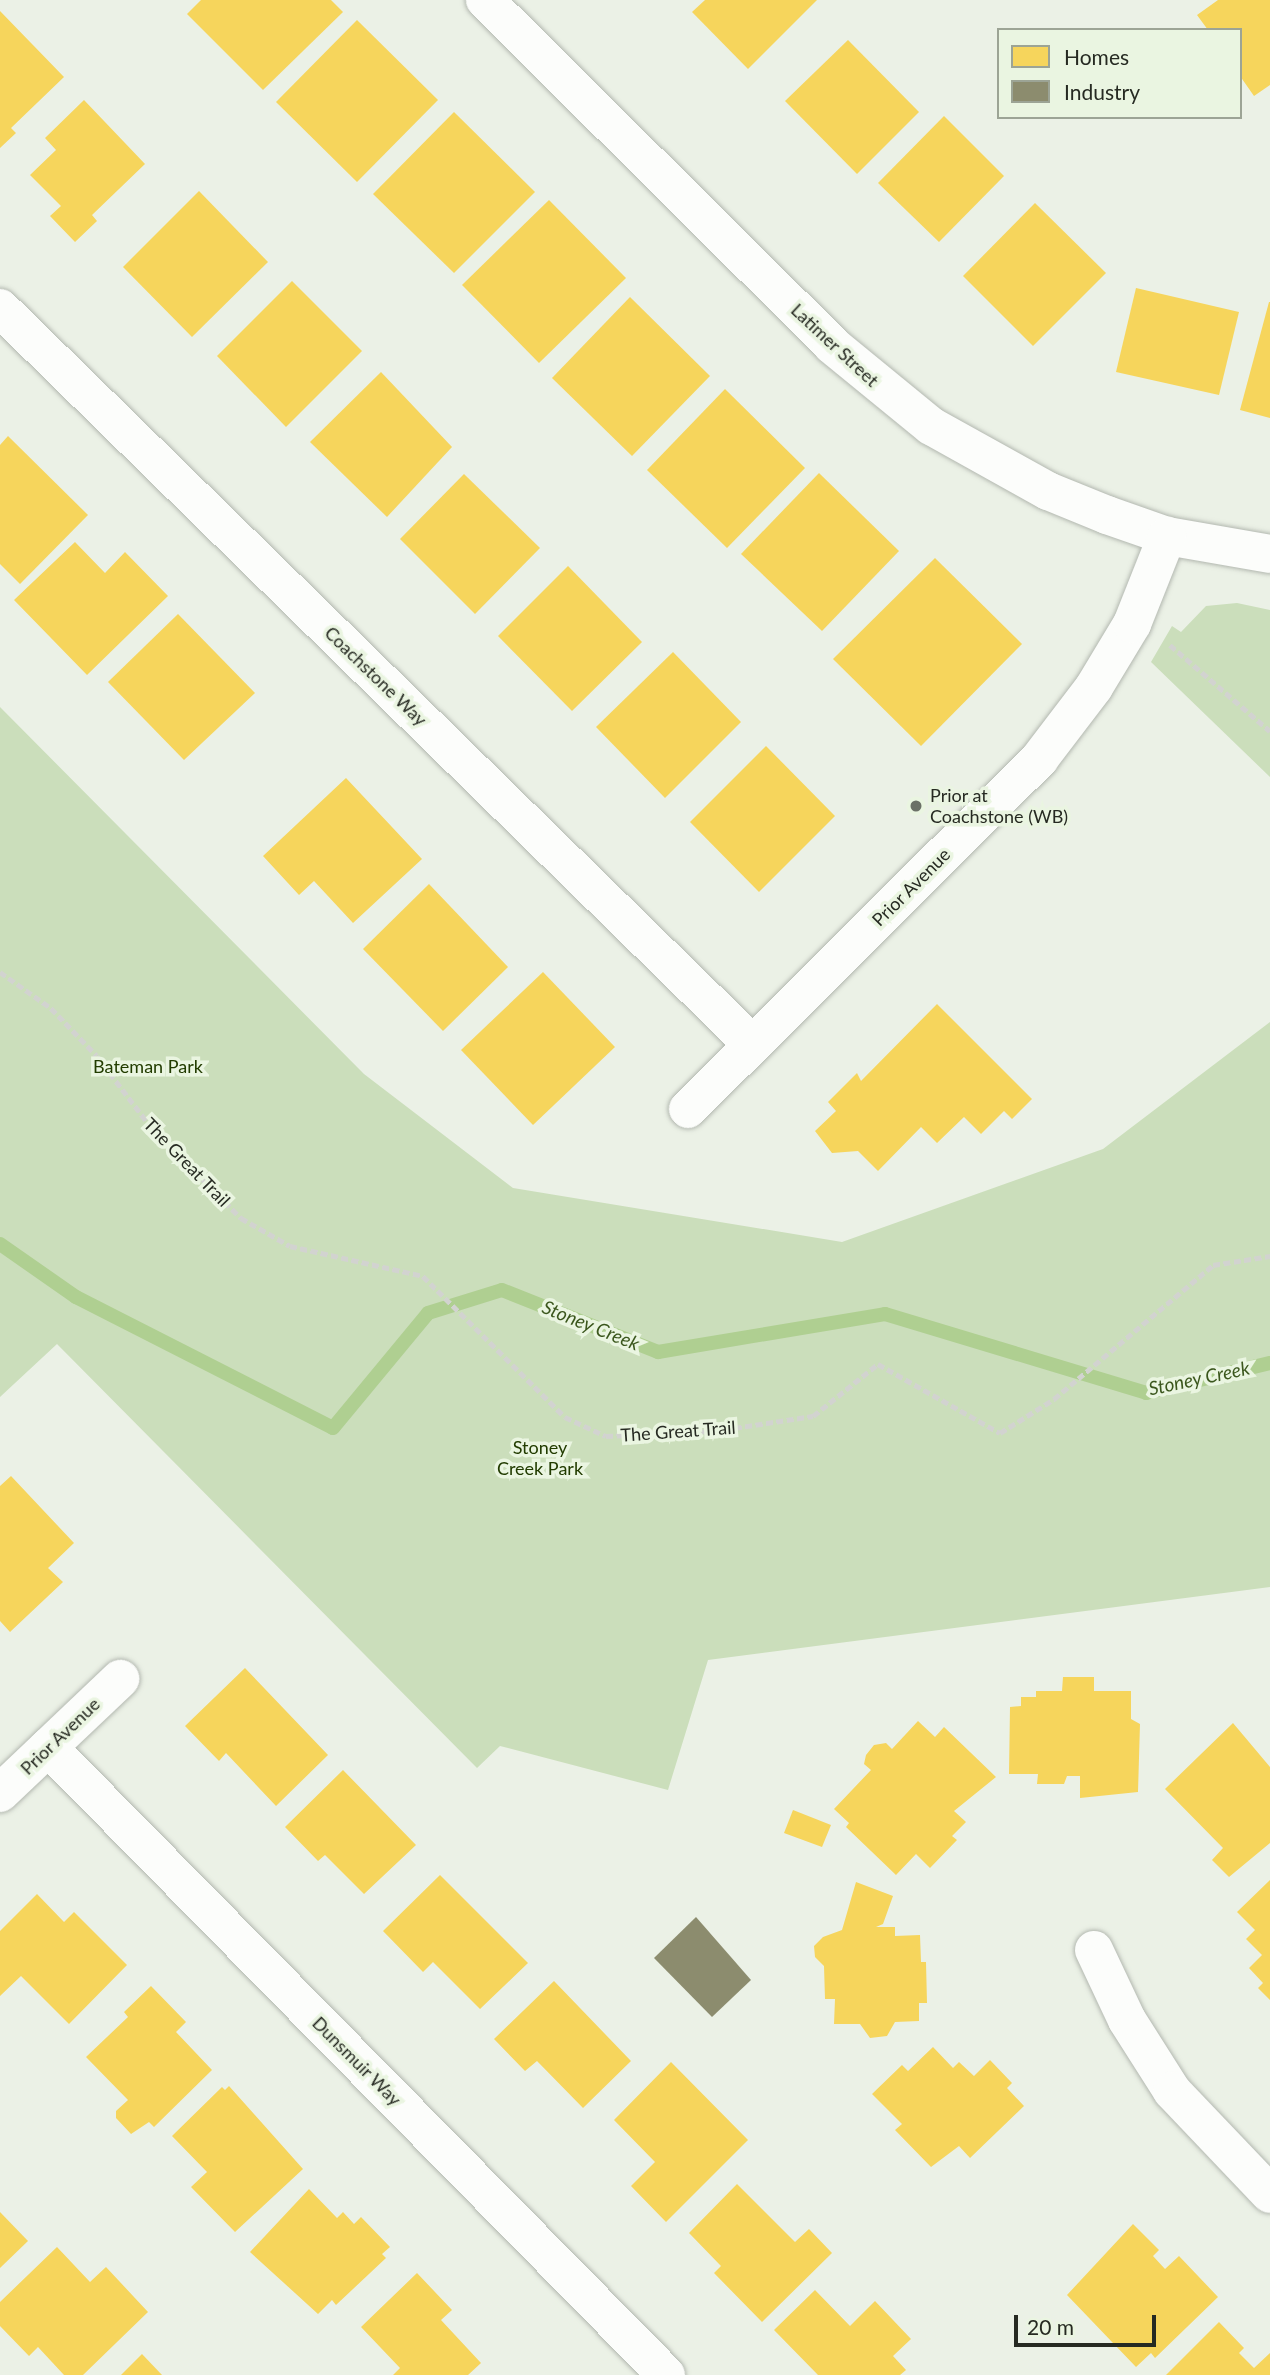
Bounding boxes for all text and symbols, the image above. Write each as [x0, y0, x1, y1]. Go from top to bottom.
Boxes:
legend [997, 28, 1242, 119]
text: Homes [1064, 44, 1129, 69]
text: Industry [1064, 79, 1140, 104]
street label: Latimer Street [787, 299, 883, 391]
street label: Coachstone Way [320, 622, 432, 730]
place label: Prior at Coachstone (WB) [930, 785, 1068, 828]
marker: Prior at Coachstone (WB) [908, 798, 924, 814]
street label: Prior Avenue [867, 843, 955, 931]
park label: Bateman Park [93, 1055, 203, 1077]
street label: The Great Trail [139, 1113, 235, 1211]
water label: Stoney Creek [539, 1295, 643, 1355]
water label: Stoney Creek [1146, 1356, 1252, 1400]
street label: The Great Trail [619, 1416, 737, 1446]
park label: Stoney Creek Park [497, 1437, 583, 1480]
street label: Prior Avenue [16, 1693, 104, 1779]
street label: Dunsmuir Way [308, 2012, 406, 2110]
scale bar [1018, 2302, 1160, 2346]
text: 20 m [1027, 2314, 1074, 2339]

